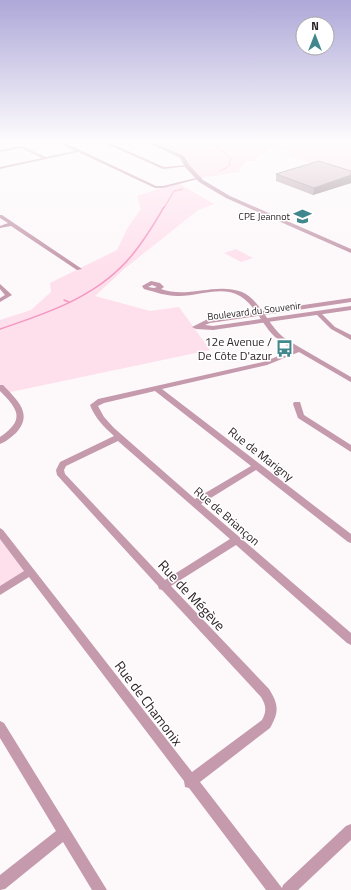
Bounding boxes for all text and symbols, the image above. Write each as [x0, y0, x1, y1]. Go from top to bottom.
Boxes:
north arrow [295, 16, 335, 56]
text: N [311, 18, 319, 34]
school or university icon: CPE Jeannot [293, 206, 313, 226]
place label: CPE Jeannot [239, 209, 290, 224]
street label: Boulevard du Souvenir [206, 298, 302, 324]
place label: 12e Avenue / De Côte D'azur [198, 332, 272, 365]
bus stop icon: 12e Avenue / De Côte D'azur [275, 338, 295, 358]
street label: Rue de Marigny [224, 422, 298, 486]
street label: Rue de Briançon [190, 482, 264, 550]
street label: Rue de Mégève [154, 555, 230, 635]
street label: Rue de Chamonix [110, 656, 188, 751]

